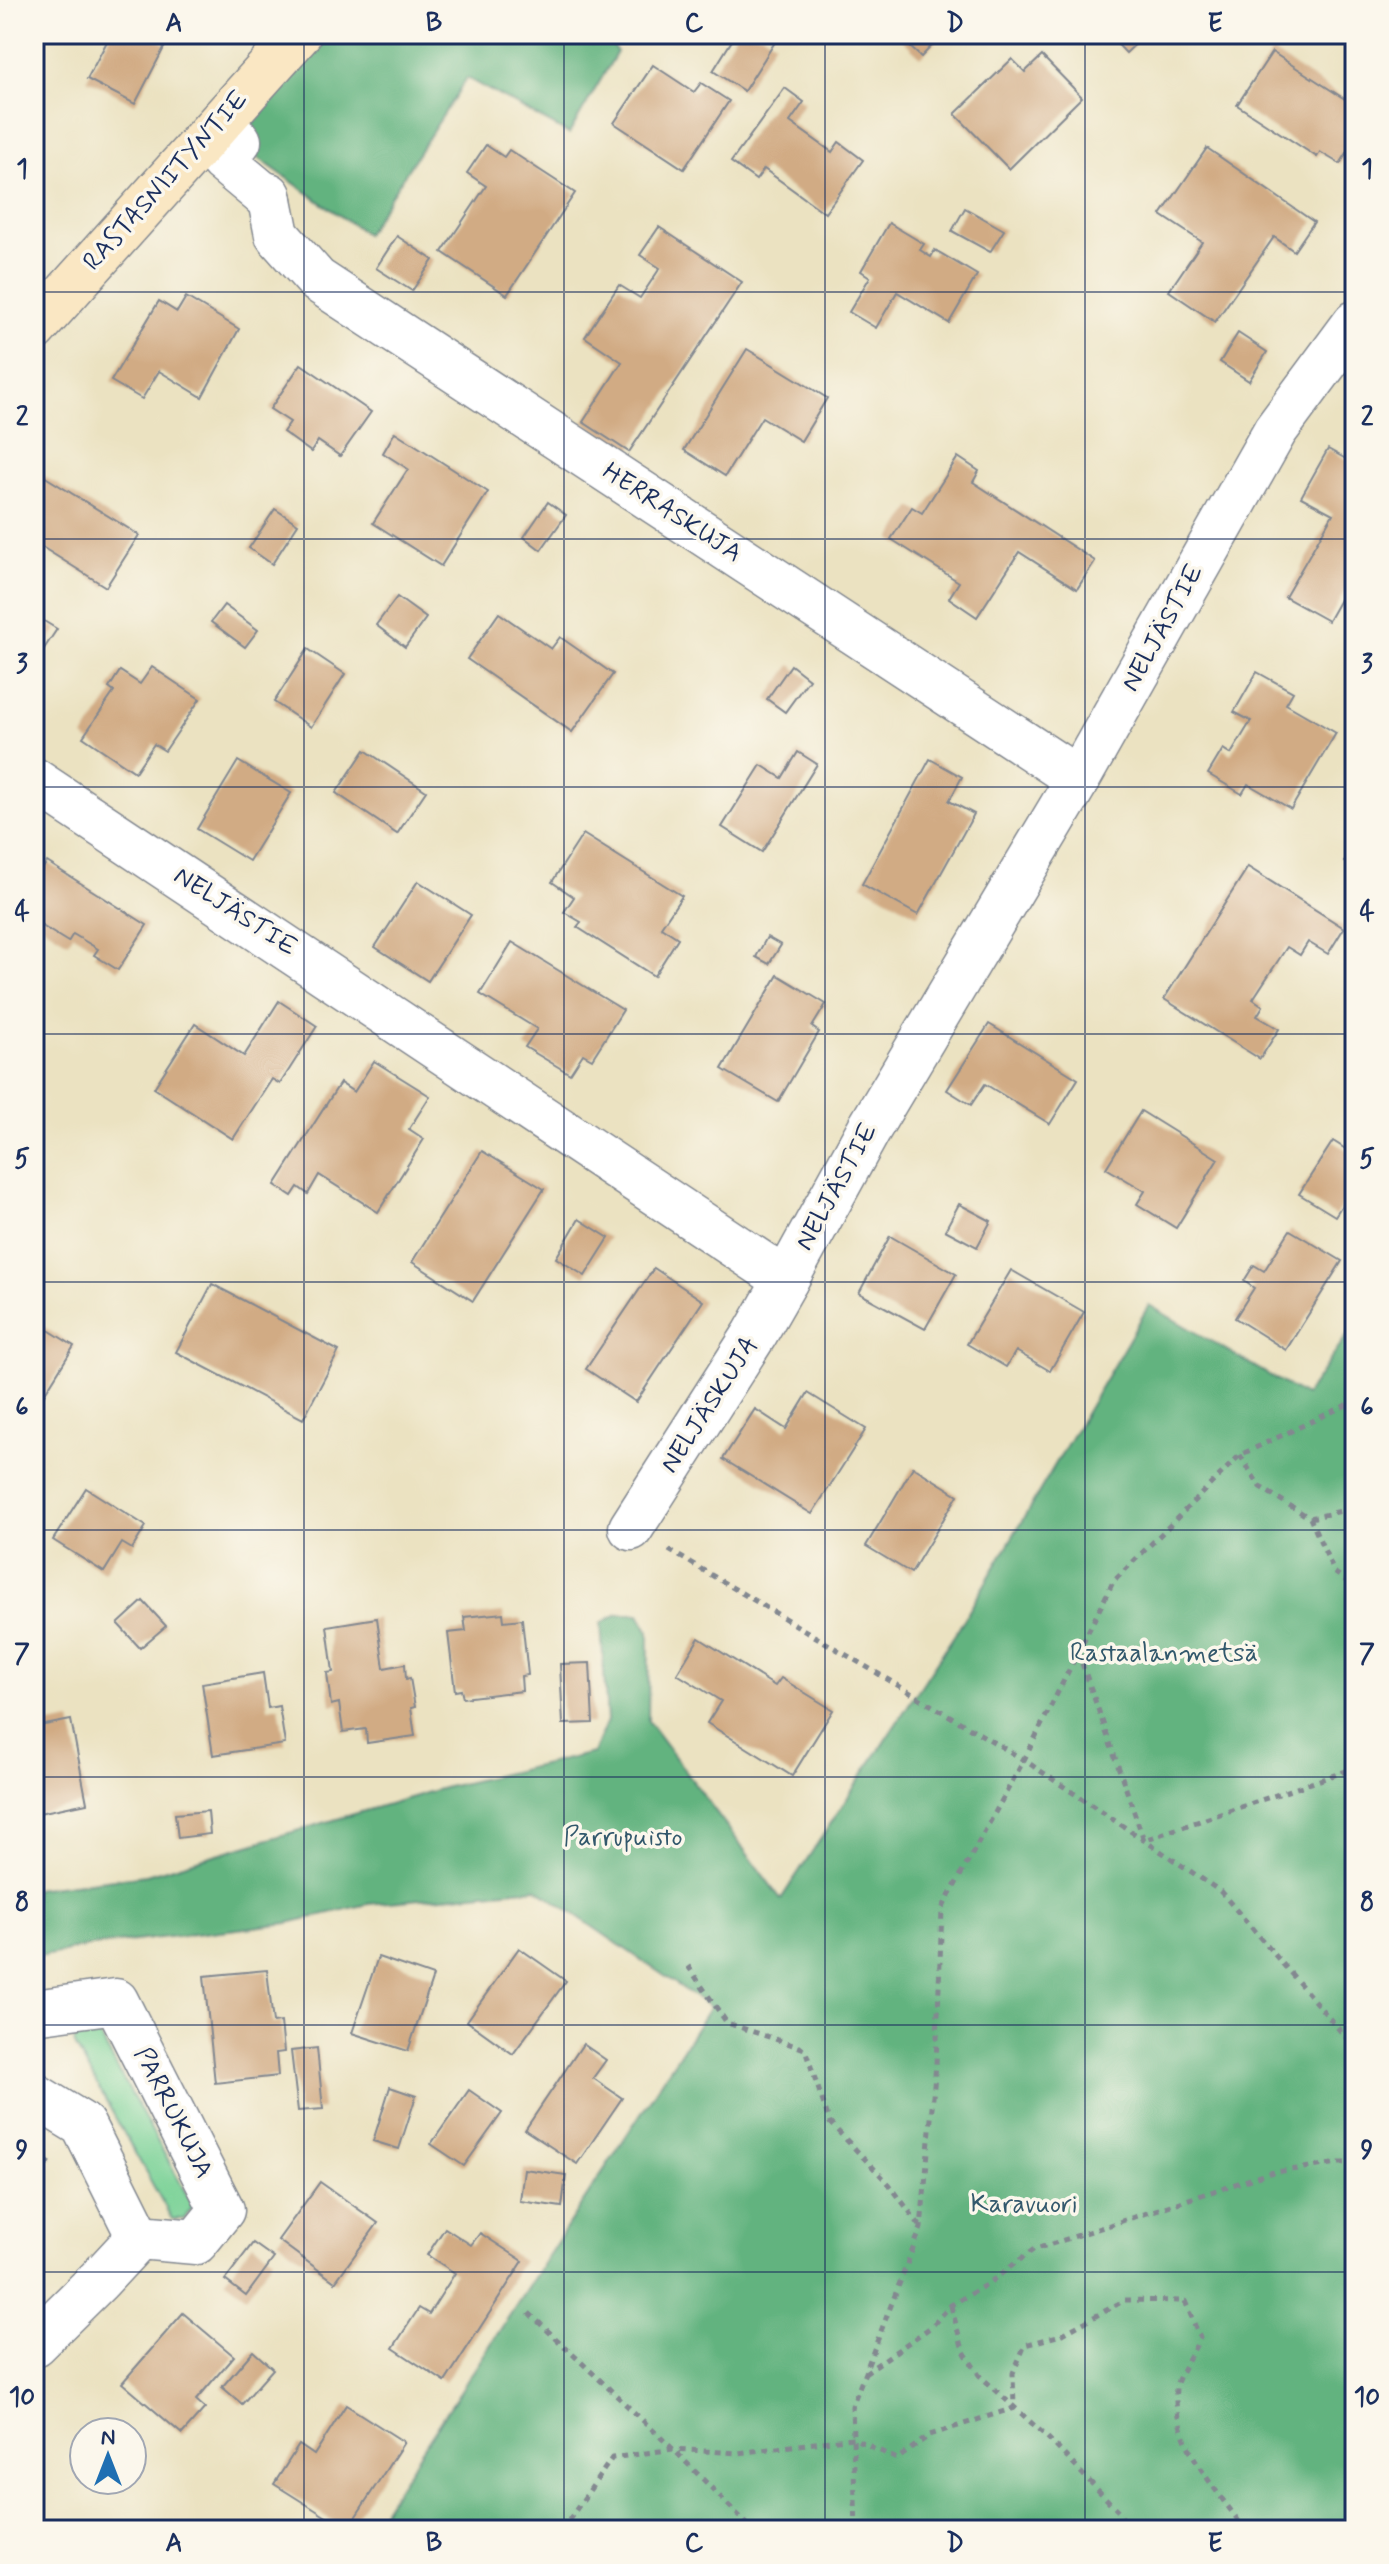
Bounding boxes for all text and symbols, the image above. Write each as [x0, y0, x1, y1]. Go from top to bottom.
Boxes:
text: A [165, 7, 183, 41]
text: B [426, 7, 442, 41]
text: C [685, 7, 704, 41]
text: D [946, 7, 964, 41]
text: E [1207, 7, 1223, 41]
street label: RASTASNIITYNTIE [76, 84, 256, 278]
text: 1 [16, 153, 28, 187]
text: 1 [1361, 153, 1373, 187]
text: 2 [16, 401, 29, 435]
text: 2 [1361, 401, 1374, 435]
street label: HERRASKUJA [596, 455, 748, 571]
street label: NELJÄSTIE [1114, 558, 1212, 698]
text: 3 [16, 648, 28, 682]
text: 3 [1361, 648, 1373, 682]
street label: NELJÄSTIE [167, 859, 303, 965]
text: 4 [14, 896, 30, 930]
text: 4 [1359, 896, 1375, 930]
street label: NELJÄSTIE [788, 1117, 886, 1257]
text: 5 [14, 1143, 30, 1177]
text: 5 [1359, 1143, 1375, 1177]
street label: NELJÄSKUJA [653, 1330, 767, 1480]
text: 6 [15, 1391, 29, 1425]
text: 6 [1360, 1391, 1374, 1425]
park label: Rastaalanmetsä [1070, 1637, 1258, 1671]
text: 7 [14, 1638, 30, 1672]
text: 7 [1359, 1638, 1375, 1672]
park label: Parrupuisto [563, 1821, 683, 1855]
text: 8 [15, 1886, 29, 1920]
text: 8 [1360, 1886, 1374, 1920]
street label: PARRUKUJA [125, 2042, 221, 2184]
text: 9 [16, 2134, 29, 2168]
text: 9 [1361, 2134, 1374, 2168]
park label: Karavuori [971, 2188, 1077, 2222]
text: 10 [9, 2381, 35, 2415]
text: 10 [1354, 2381, 1380, 2415]
north arrow [68, 2416, 148, 2496]
text: N [101, 2424, 115, 2452]
text: A [165, 2527, 183, 2561]
text: B [426, 2527, 442, 2561]
text: C [685, 2527, 704, 2561]
text: D [946, 2527, 964, 2561]
text: E [1207, 2527, 1223, 2561]

